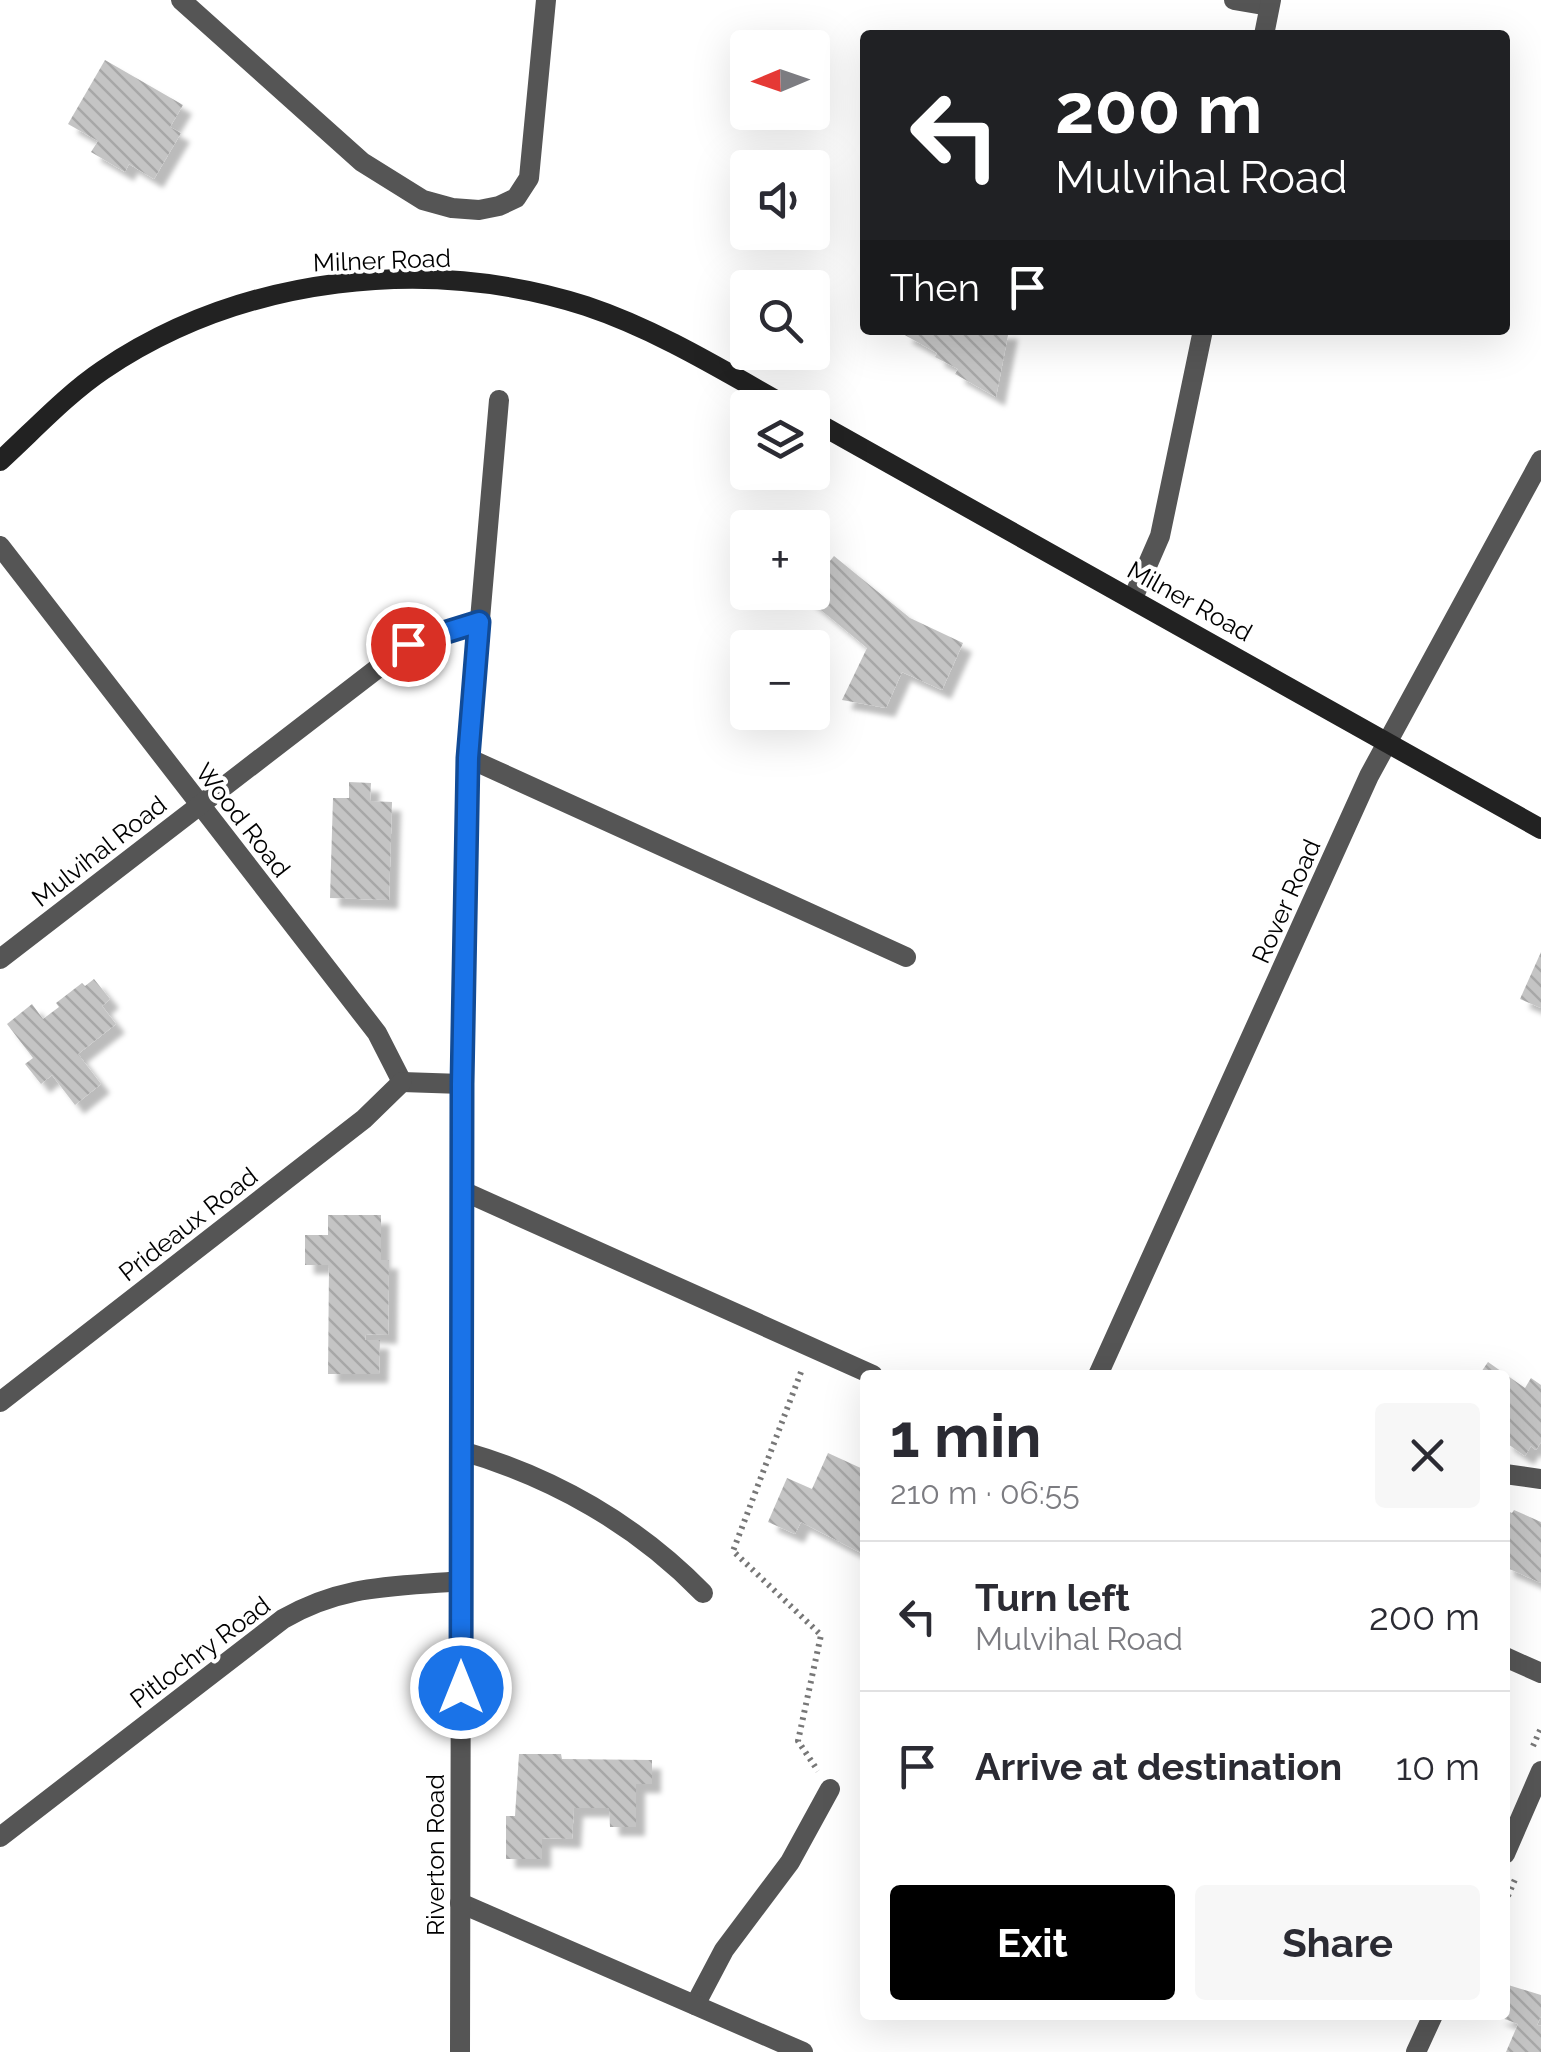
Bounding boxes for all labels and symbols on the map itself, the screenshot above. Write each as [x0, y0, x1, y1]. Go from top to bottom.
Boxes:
north arrow [730, 30, 830, 130]
street label: Milner Road [313, 243, 451, 277]
street label: Milner Road [1122, 554, 1258, 648]
pin [366, 602, 451, 687]
street label: Wood Road [189, 757, 297, 883]
street label: Mulvihal Road [26, 789, 172, 913]
street label: Rover Road [1245, 834, 1327, 968]
street label: Prideaux Road [113, 1161, 263, 1287]
street label: Pitlochry Road [124, 1590, 276, 1714]
position arrow [409, 1636, 513, 1740]
street label: Riverton Road [420, 1774, 450, 1936]

